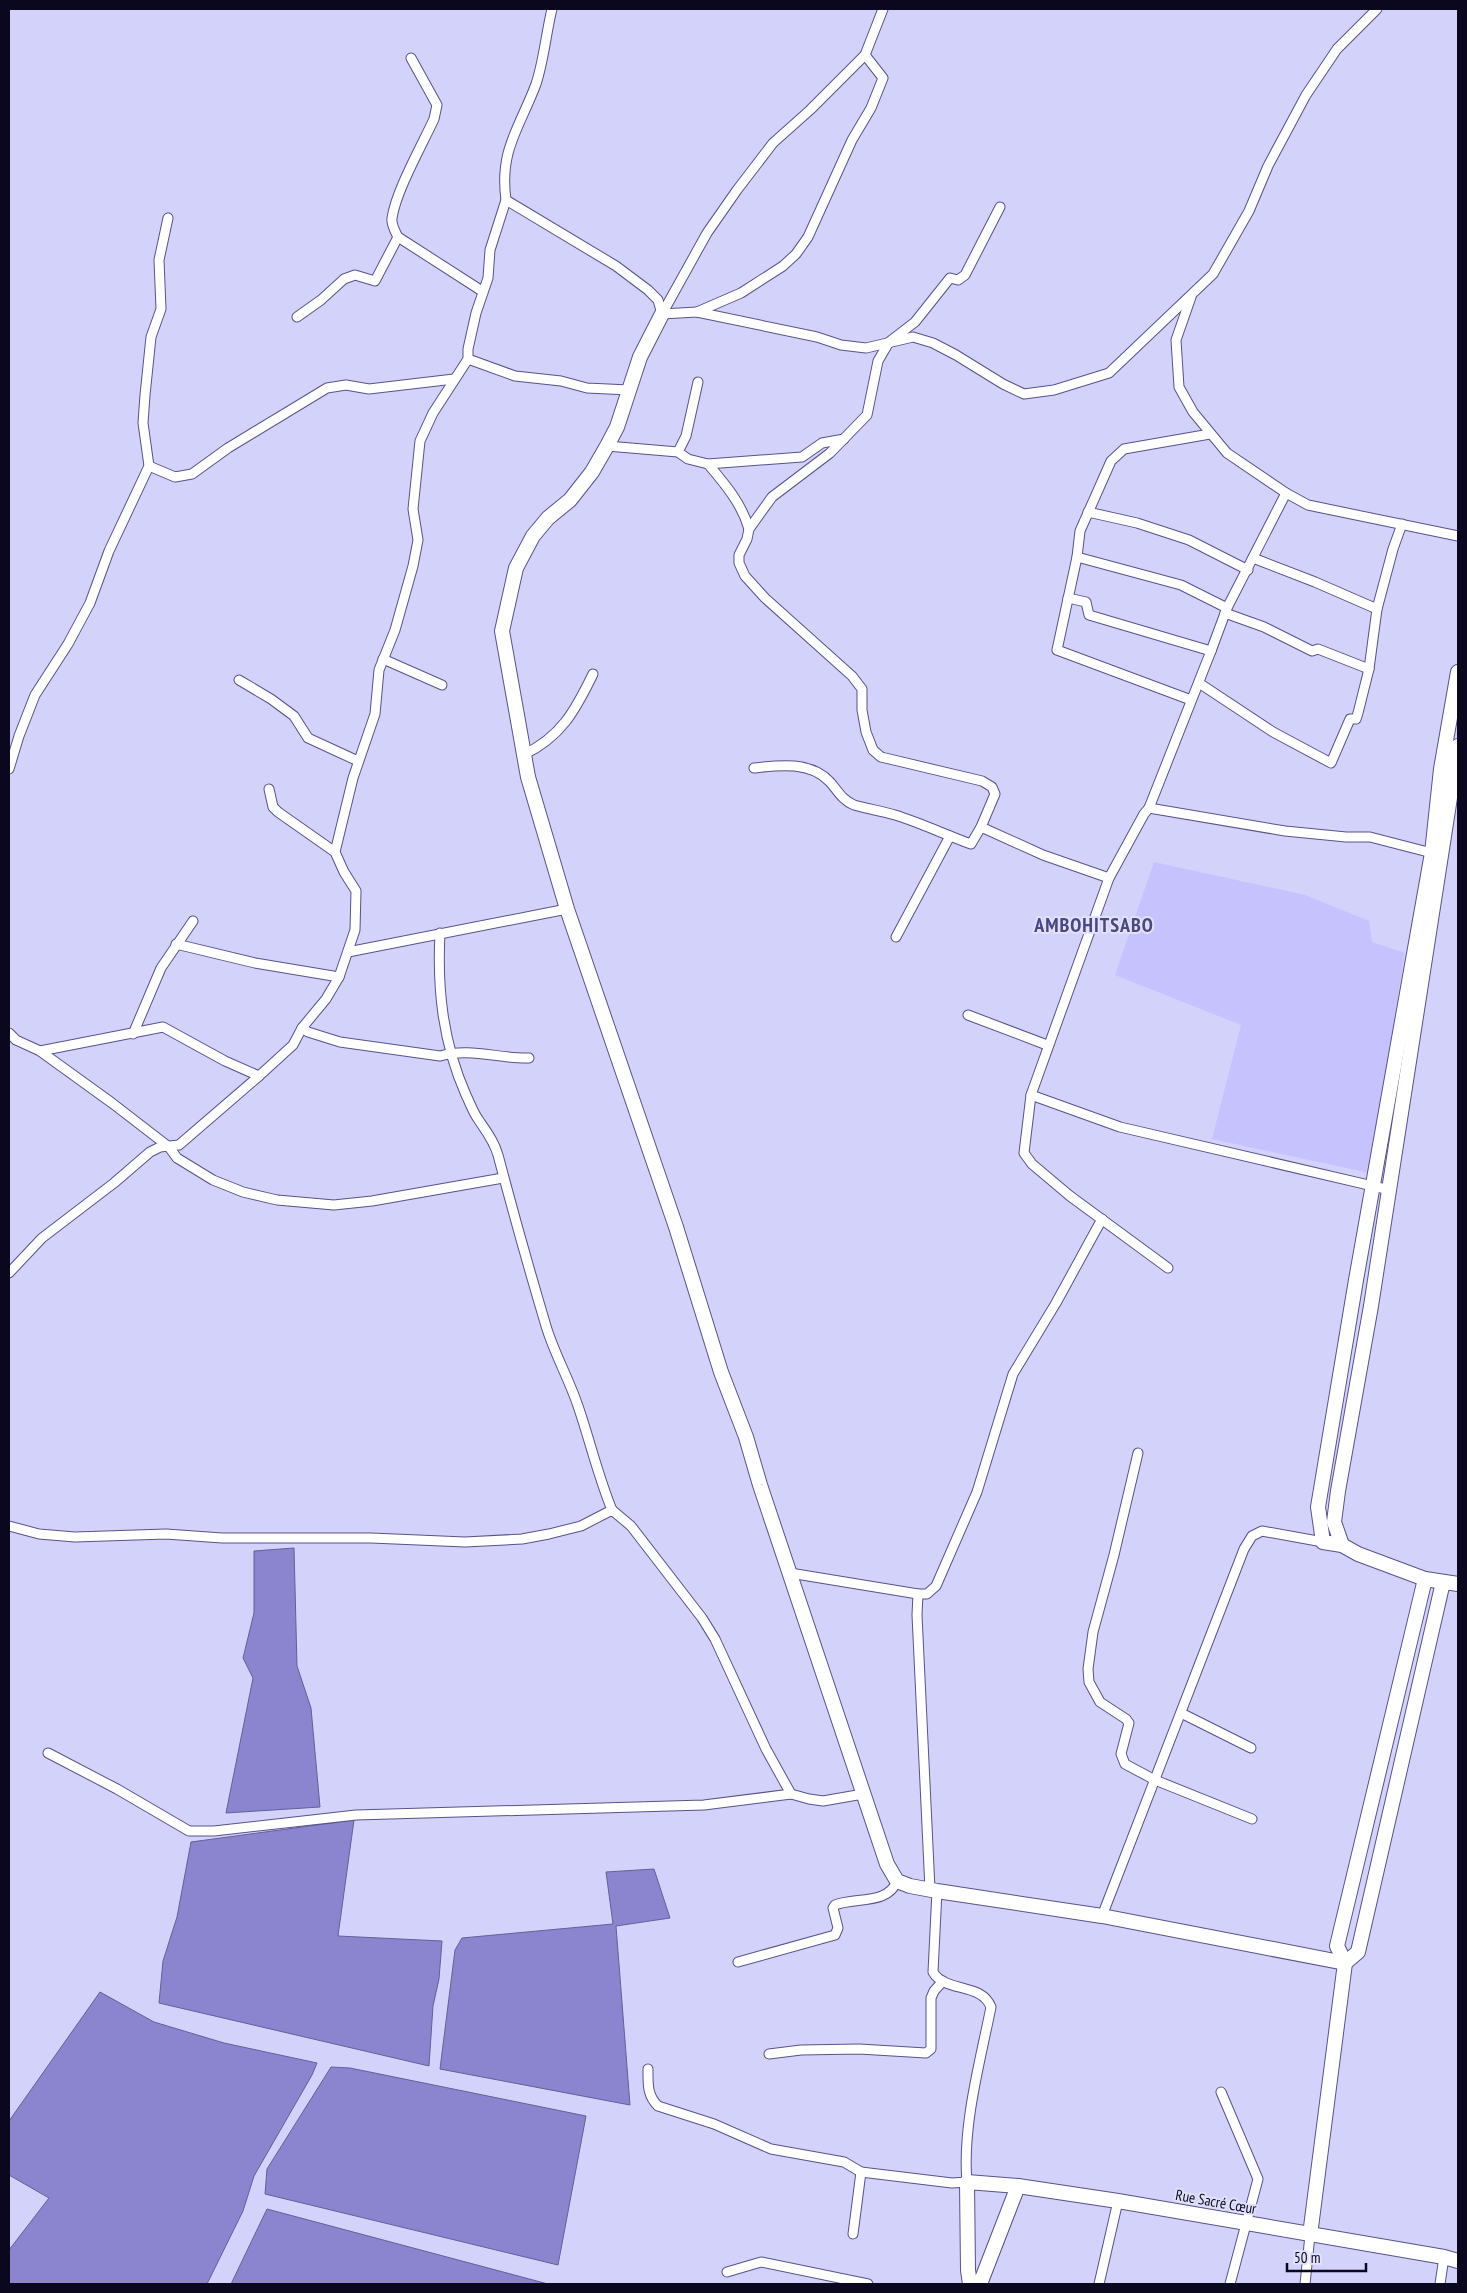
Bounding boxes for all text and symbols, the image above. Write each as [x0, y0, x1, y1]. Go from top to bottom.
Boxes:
district label: AMBOHITSABO [1033, 912, 1154, 938]
street label: Rue Sacré Cœur [1174, 2185, 1259, 2218]
scale bar [1287, 2240, 1366, 2272]
text: 50 m [1294, 2248, 1320, 2267]

